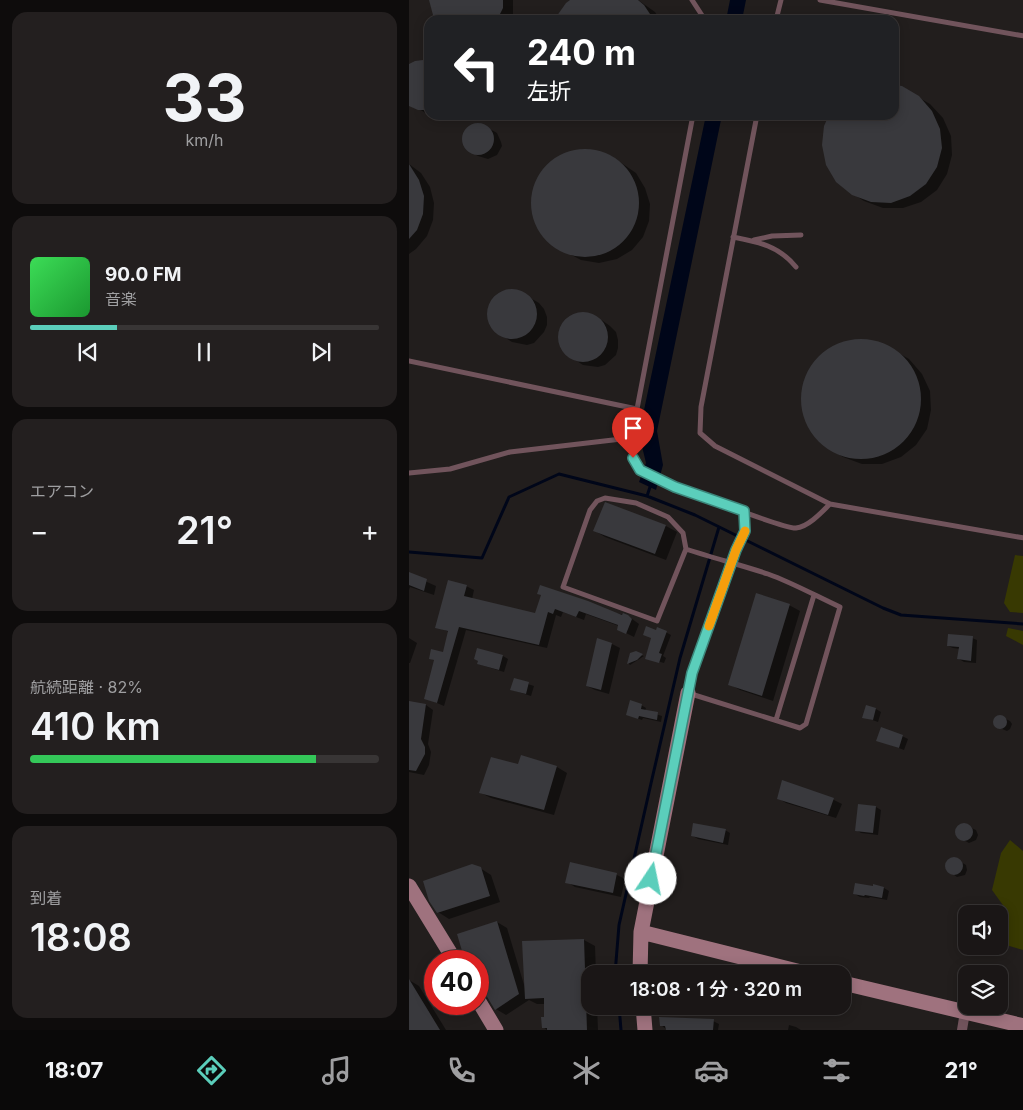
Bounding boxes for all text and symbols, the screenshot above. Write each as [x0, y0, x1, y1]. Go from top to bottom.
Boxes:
text: 240 m [527, 31, 636, 73]
icon: left [444, 35, 509, 100]
text: 33 [163, 58, 246, 137]
text: 左折 [527, 78, 571, 104]
text: km/h [185, 130, 224, 150]
text: 90.0 FM [105, 263, 182, 286]
text: 音楽 [105, 289, 137, 309]
icon: previous [74, 338, 102, 366]
icon: pause [190, 338, 218, 366]
icon: next [307, 338, 335, 366]
pin [612, 407, 654, 458]
icon: arrive [619, 414, 647, 442]
text: エアコン [30, 481, 94, 501]
text: 21° [176, 507, 233, 553]
text: − [30, 514, 49, 548]
text: + [360, 514, 379, 548]
text: 航続距離 · 82% [30, 677, 143, 697]
text: 410 km [30, 703, 161, 749]
position arrow [624, 852, 676, 904]
text: 到着 [30, 888, 62, 908]
map controls [958, 905, 1008, 1015]
button: sound [958, 905, 1008, 955]
text: 18:08 [30, 914, 132, 960]
speed limit sign: 40 [424, 950, 489, 1015]
button: layers [958, 965, 1008, 1015]
text: 18:08 · 1 分 · 320 m [630, 978, 802, 1001]
icon: directions [194, 1053, 229, 1088]
icon: music [319, 1053, 354, 1088]
icon: phone [444, 1053, 479, 1088]
icon: climate [569, 1053, 604, 1088]
icon: car [694, 1053, 729, 1088]
icon: filters [819, 1053, 854, 1088]
text: 18:07 [45, 1057, 103, 1083]
text: 21° [944, 1057, 978, 1083]

